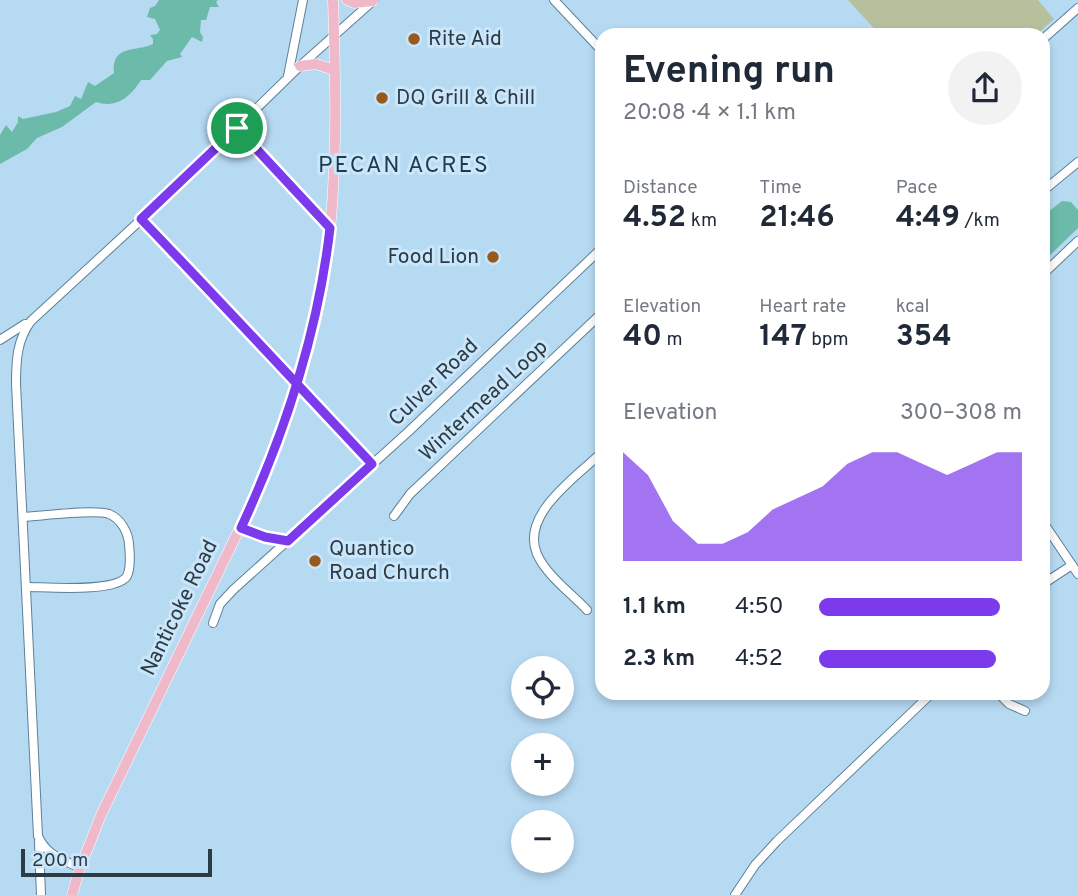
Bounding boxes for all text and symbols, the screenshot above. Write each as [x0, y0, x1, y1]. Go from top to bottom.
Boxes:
place label: Rite Aid [428, 26, 502, 53]
marker: Rite Aid [406, 31, 422, 47]
text: Evening run [623, 48, 835, 97]
button: share [948, 51, 1022, 125]
place label: DQ Grill & Chill [396, 85, 535, 112]
marker: DQ Grill & Chill [374, 90, 390, 106]
pin [207, 98, 267, 158]
text: 20:08 · 4 × 1.1 km [623, 99, 796, 128]
icon: arrive [218, 109, 256, 147]
district label: PECAN ACRES [318, 152, 490, 181]
text: Distance [623, 176, 698, 200]
text: Time [759, 176, 802, 200]
text: Pace [896, 176, 937, 200]
text: 4.52 [623, 200, 686, 237]
text: 21:46 [759, 200, 835, 237]
text: 4:49 [896, 200, 960, 237]
text: km [686, 209, 717, 233]
text: /km [960, 209, 1000, 233]
place label: Food Lion [388, 244, 479, 271]
marker: Food Lion [485, 249, 501, 265]
text: Elevation [623, 295, 701, 319]
text: Heart rate [759, 295, 846, 319]
text: kcal [896, 295, 929, 319]
text: 40 [623, 319, 662, 356]
text: 147 [759, 319, 807, 356]
text: 354 [896, 319, 952, 356]
text: m [662, 328, 683, 352]
text: bpm [807, 328, 849, 352]
street label: Culver Road [383, 333, 485, 433]
street label: Wintermead Loop [414, 334, 554, 468]
text: Elevation [623, 399, 718, 428]
text: 300–308 m [900, 399, 1022, 428]
street label: Nanticoke Road [135, 536, 225, 680]
place label: Quantico Road Church [329, 536, 450, 587]
marker: Quantico Road Church [307, 553, 323, 569]
text: 1.1 km [623, 593, 686, 622]
text: 4:50 [735, 593, 783, 622]
text: 2.3 km [623, 645, 695, 674]
text: 4:52 [735, 645, 783, 674]
map controls [511, 656, 574, 873]
button: locate [511, 656, 574, 719]
button: + [511, 733, 574, 796]
button: − [511, 810, 574, 873]
scale bar [21, 846, 212, 878]
text: 200 m [32, 849, 88, 873]

